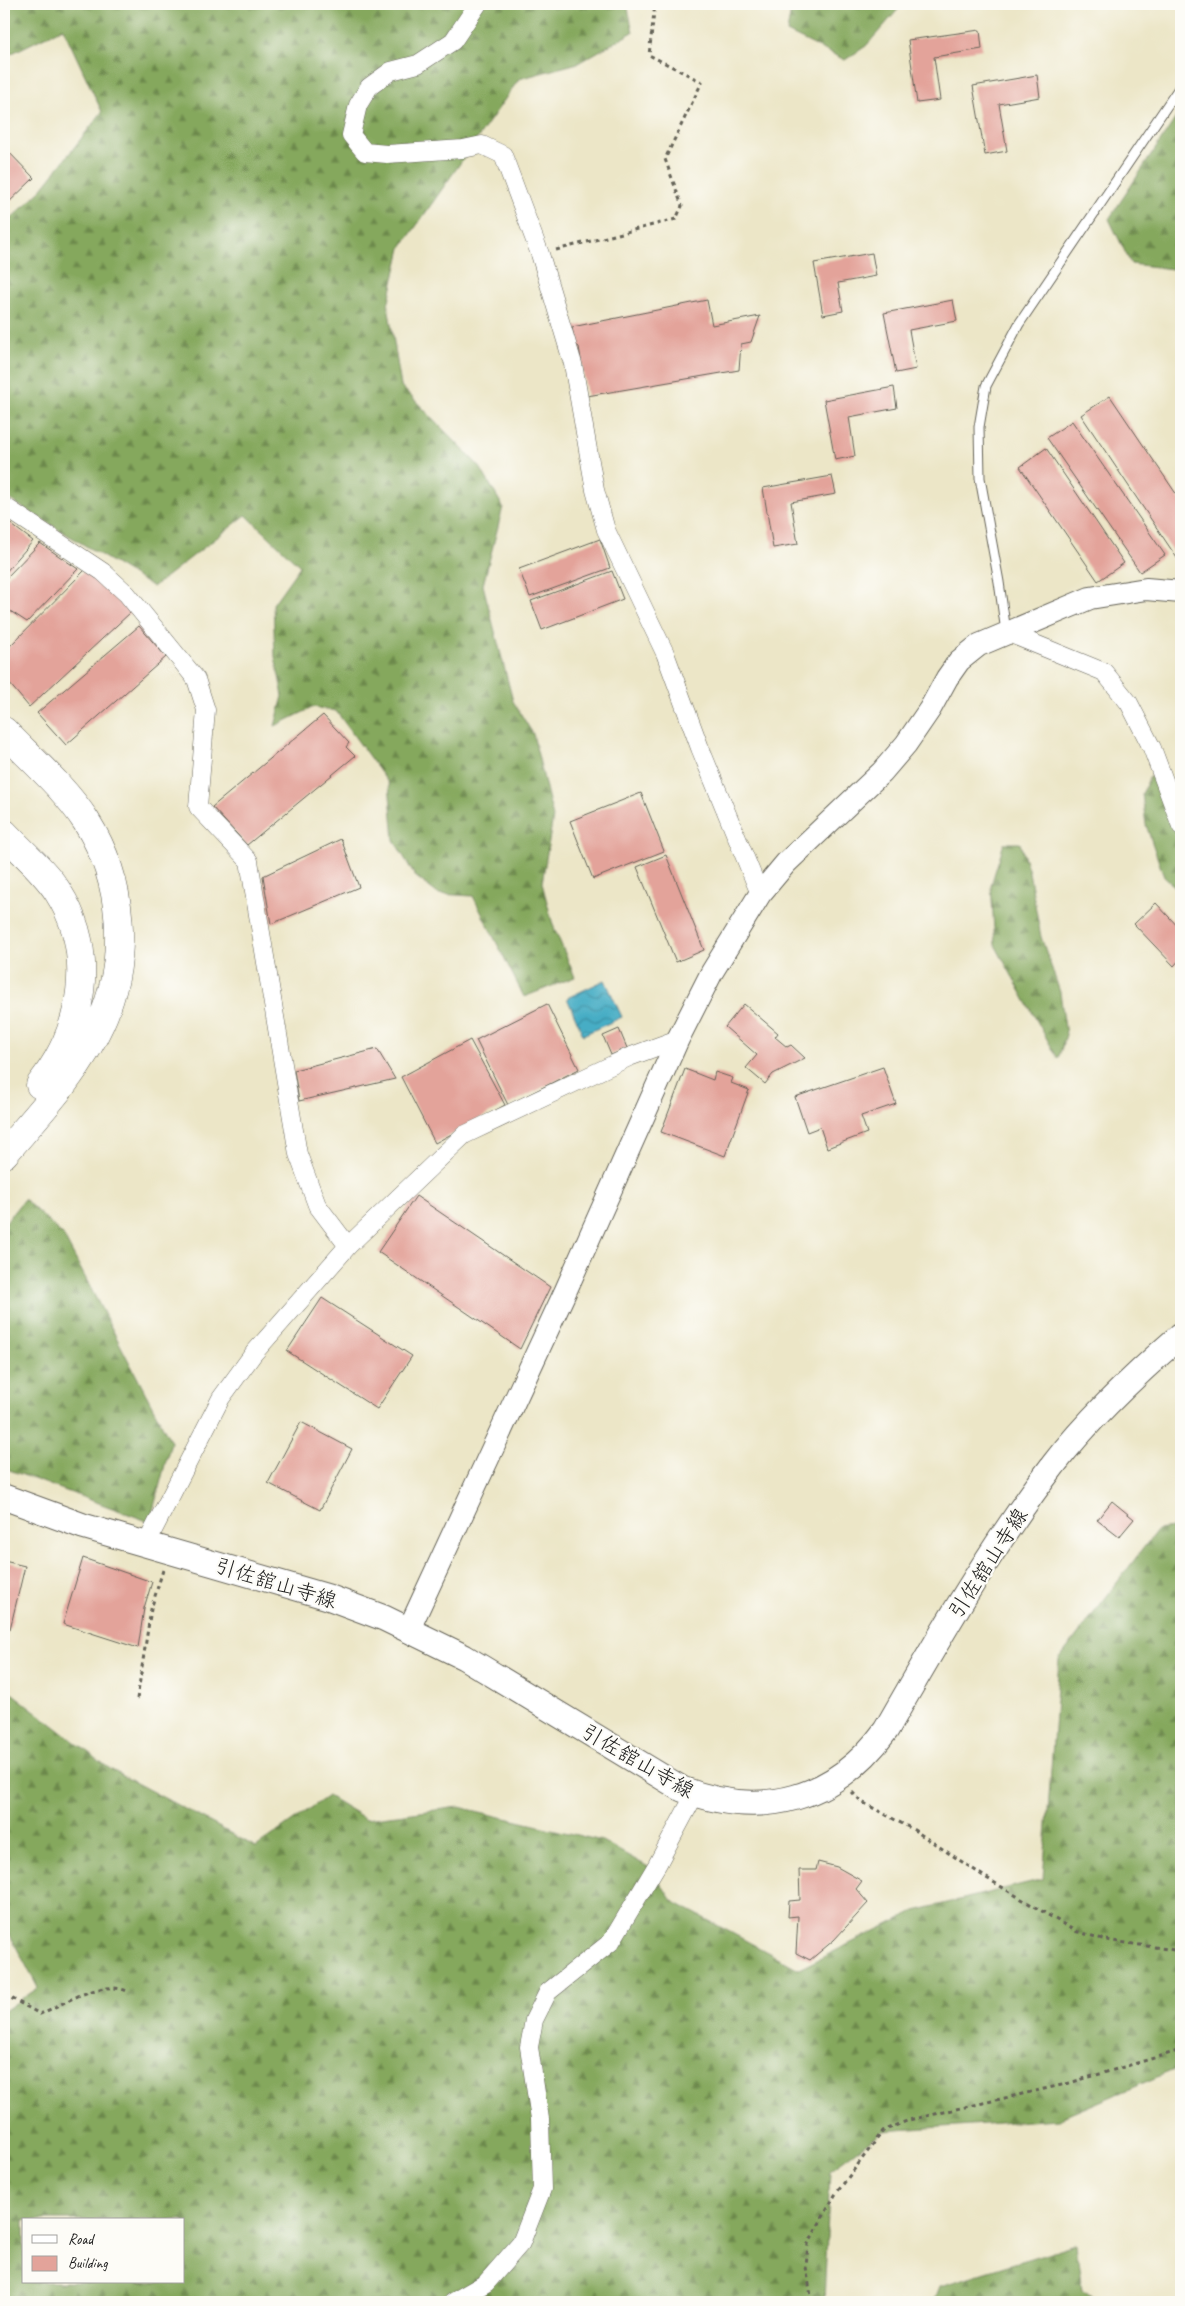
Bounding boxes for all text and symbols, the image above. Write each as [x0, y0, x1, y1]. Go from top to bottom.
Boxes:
street label: 引佐舘山寺線 [943, 1503, 1033, 1623]
street label: 引佐舘山寺線 [212, 1552, 340, 1614]
street label: 引佐舘山寺線 [577, 1718, 699, 1804]
legend [22, 2218, 185, 2284]
text: Road [68, 2230, 95, 2249]
text: Building [68, 2254, 108, 2273]

